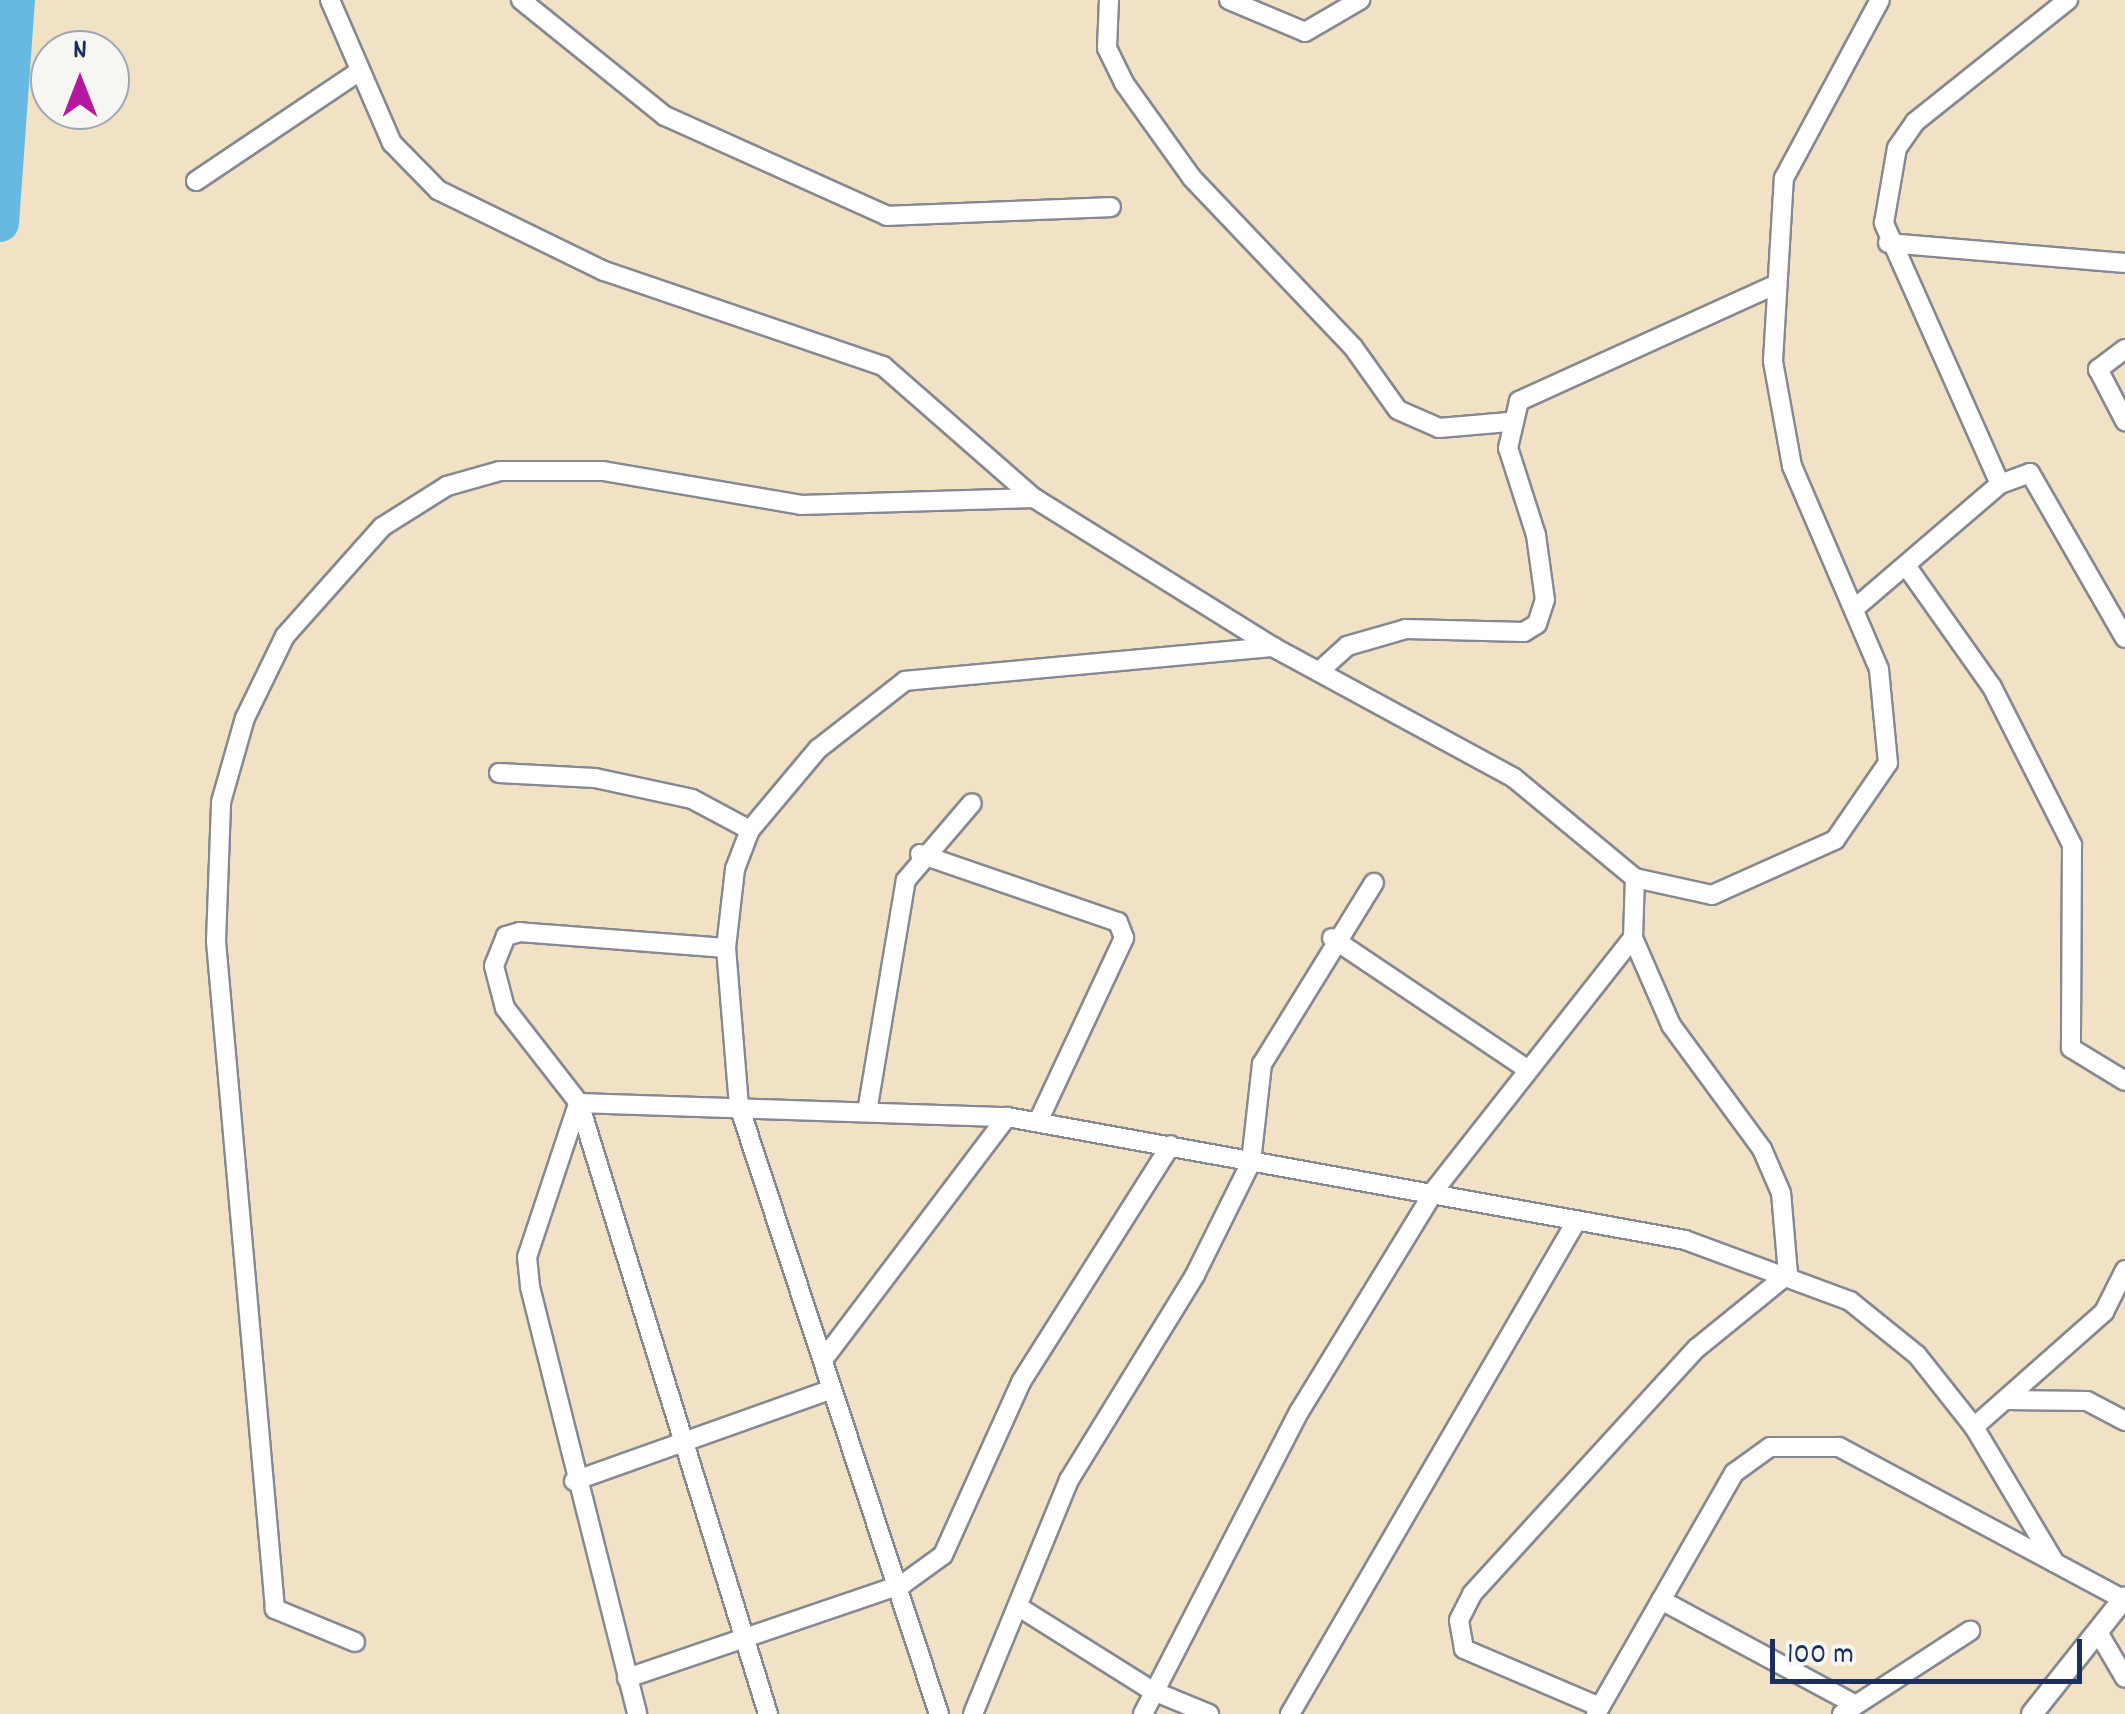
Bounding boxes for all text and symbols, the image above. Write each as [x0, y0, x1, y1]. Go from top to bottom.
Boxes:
north arrow [30, 30, 130, 130]
text: N [73, 32, 87, 72]
scale bar [1775, 1619, 2088, 1681]
text: 100 m [1787, 1635, 1854, 1678]

